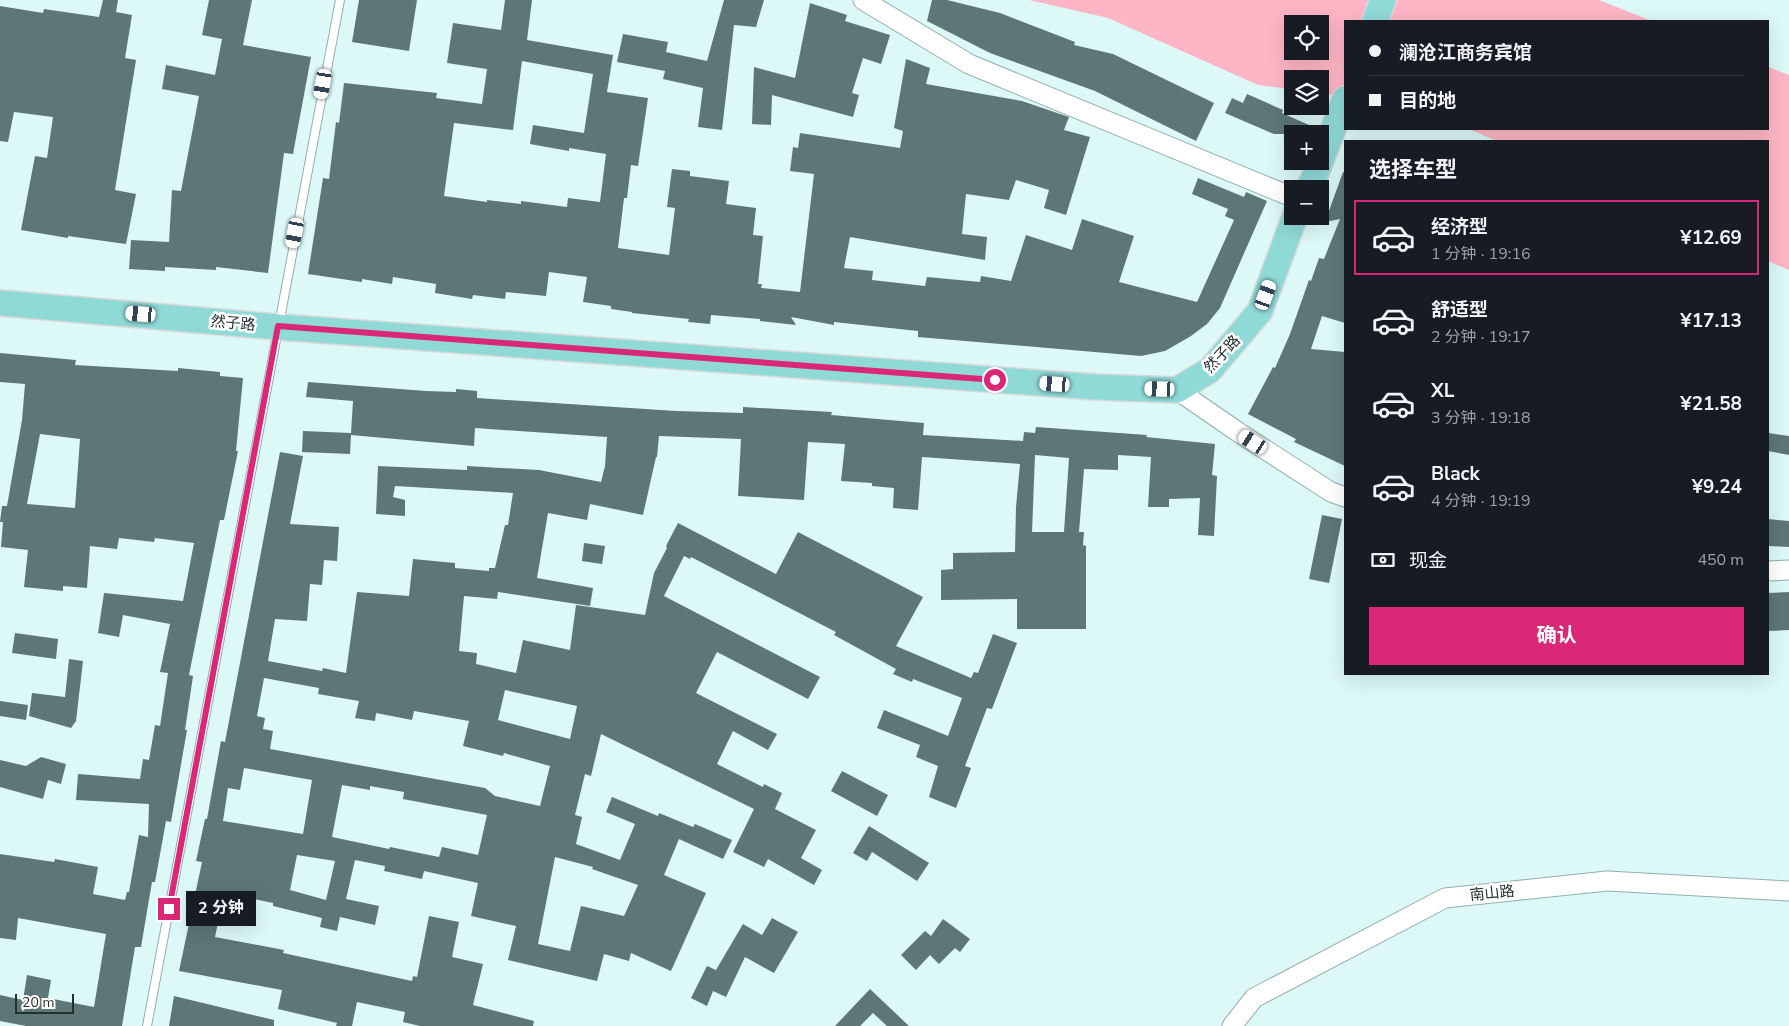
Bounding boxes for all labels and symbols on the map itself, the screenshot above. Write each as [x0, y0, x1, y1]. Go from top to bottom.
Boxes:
car [313, 68, 332, 100]
car [284, 217, 305, 249]
car [1253, 278, 1278, 312]
car [125, 305, 156, 323]
street label: 然子路 [210, 311, 256, 335]
street label: 然子路 [1199, 331, 1245, 377]
route start [984, 369, 1006, 391]
car [1039, 375, 1070, 393]
car [1144, 381, 1175, 397]
car [1236, 428, 1269, 456]
street label: 南山路 [1469, 881, 1515, 905]
callout: 2 分钟 [186, 892, 256, 926]
route end [158, 898, 180, 920]
scale bar [15, 991, 74, 1014]

